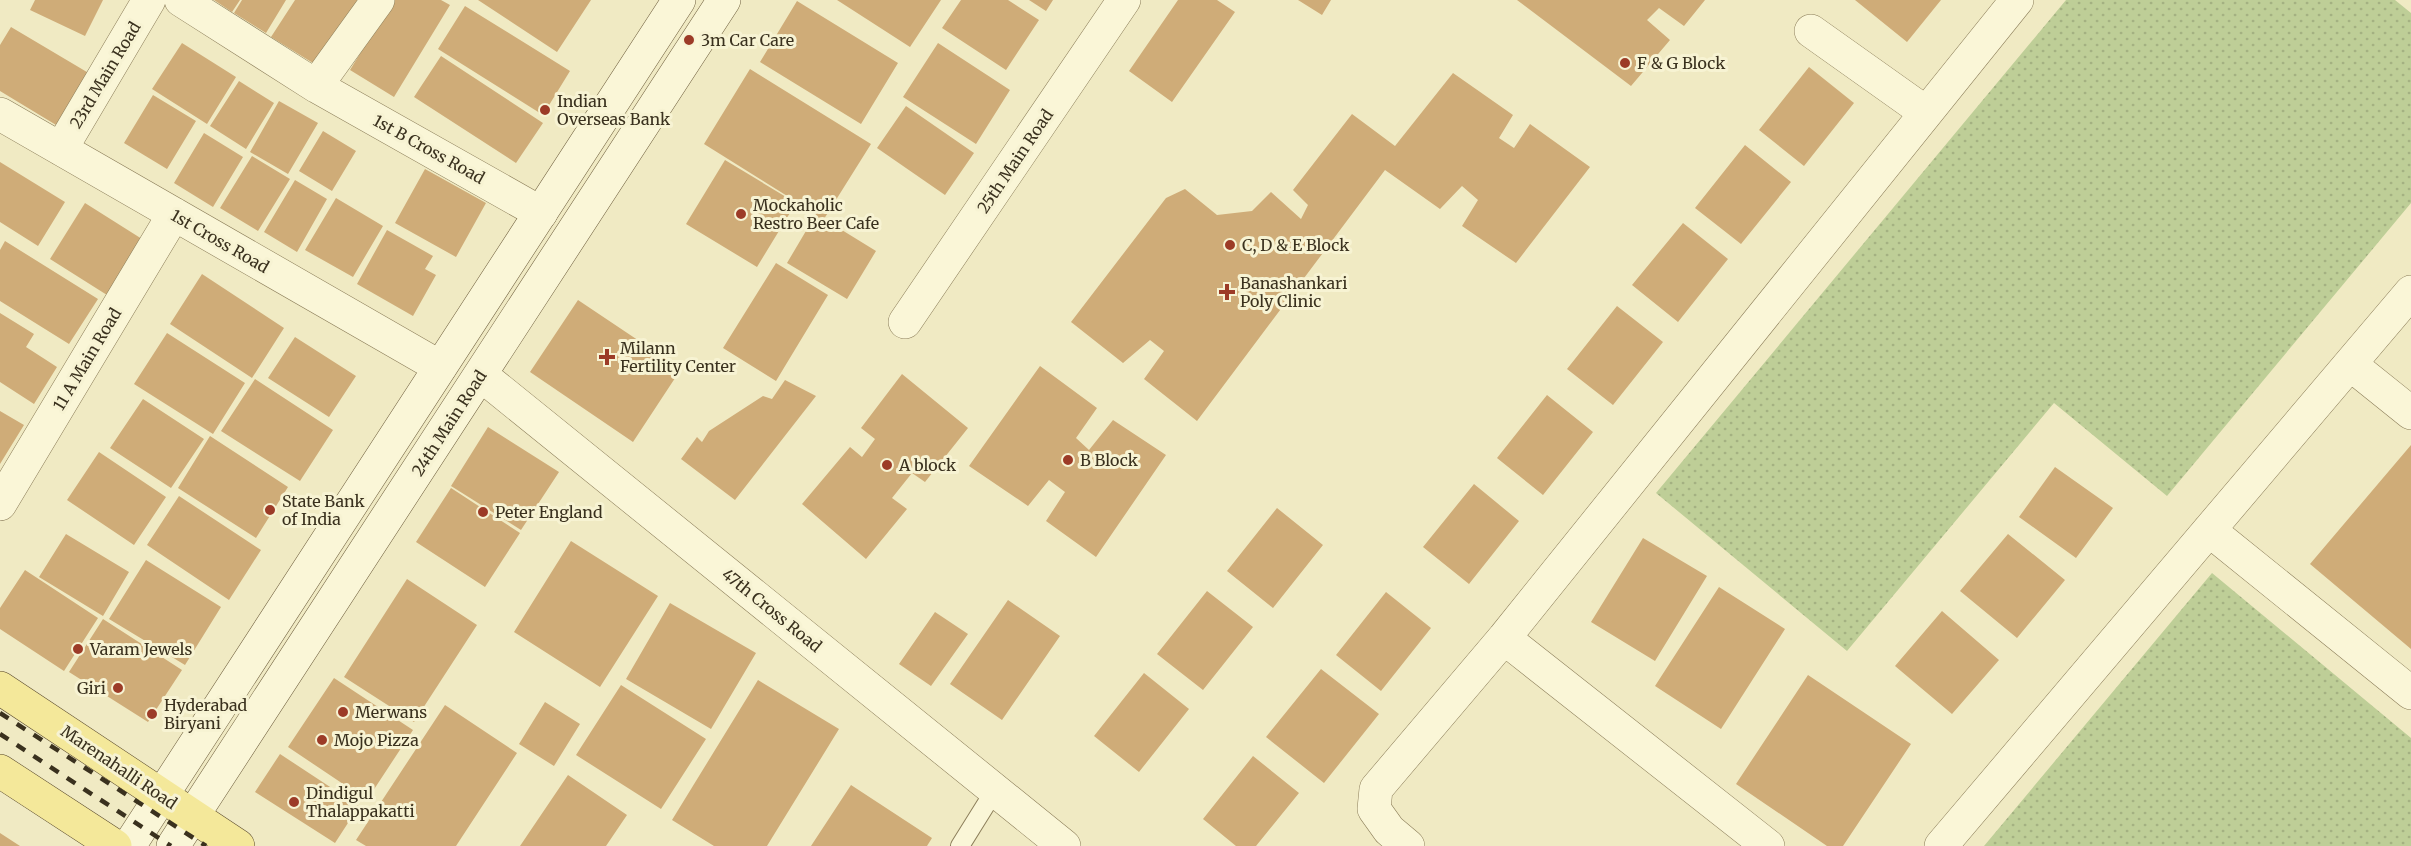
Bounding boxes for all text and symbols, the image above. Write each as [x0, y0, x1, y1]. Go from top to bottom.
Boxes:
street label: 23rd Main Road [65, 18, 145, 132]
place label: 3m Car Care [701, 30, 794, 50]
marker: 3m Car Care [682, 33, 696, 47]
place label: F & G Block [1637, 53, 1726, 73]
marker: F & G Block [1618, 56, 1632, 70]
place label: Indian Overseas Bank [557, 91, 671, 129]
marker: Indian Overseas Bank [538, 103, 552, 117]
street label: 25th Main Road [973, 105, 1057, 217]
street label: 1st B Cross Road [370, 110, 488, 188]
place label: Mockaholic Restro Beer Cafe [753, 195, 879, 233]
street label: 1st Cross Road [167, 205, 273, 277]
marker: Mockaholic Restro Beer Cafe [734, 207, 748, 221]
place label: C, D & E Block [1242, 235, 1350, 255]
marker: C, D & E Block [1223, 238, 1237, 252]
place label: Banashankari Poly Clinic [1240, 273, 1347, 311]
marker: Banashankari Poly Clinic [1218, 283, 1236, 301]
street label: 11 A Main Road [49, 304, 126, 414]
place label: Milann Fertility Center [620, 338, 736, 376]
marker: Milann Fertility Center [598, 348, 616, 366]
street label: 24th Main Road [407, 366, 491, 480]
place label: B Block [1080, 450, 1139, 470]
marker: B Block [1061, 453, 1075, 467]
place label: A block [898, 455, 957, 475]
marker: A block [880, 458, 894, 472]
place label: State Bank of India [282, 491, 366, 529]
place label: Peter England [495, 502, 603, 522]
marker: State Bank of India [263, 503, 277, 517]
marker: Peter England [476, 505, 490, 519]
street label: 47th Cross Road [718, 564, 826, 656]
place label: Varam Jewels [89, 639, 192, 659]
marker: Varam Jewels [71, 642, 85, 656]
place label: Giri [77, 678, 106, 698]
marker: Giri [111, 681, 125, 695]
place label: Hyderabad Biryani [164, 695, 248, 733]
place label: Merwans [355, 702, 427, 722]
marker: Merwans [336, 705, 350, 719]
marker: Hyderabad Biryani [145, 707, 159, 721]
street label: Marenahalli Road [57, 721, 181, 813]
place label: Mojo Pizza [334, 730, 419, 750]
marker: Mojo Pizza [315, 733, 329, 747]
place label: Dindigul Thalappakatti [306, 783, 415, 821]
marker: Dindigul Thalappakatti [287, 795, 301, 809]

